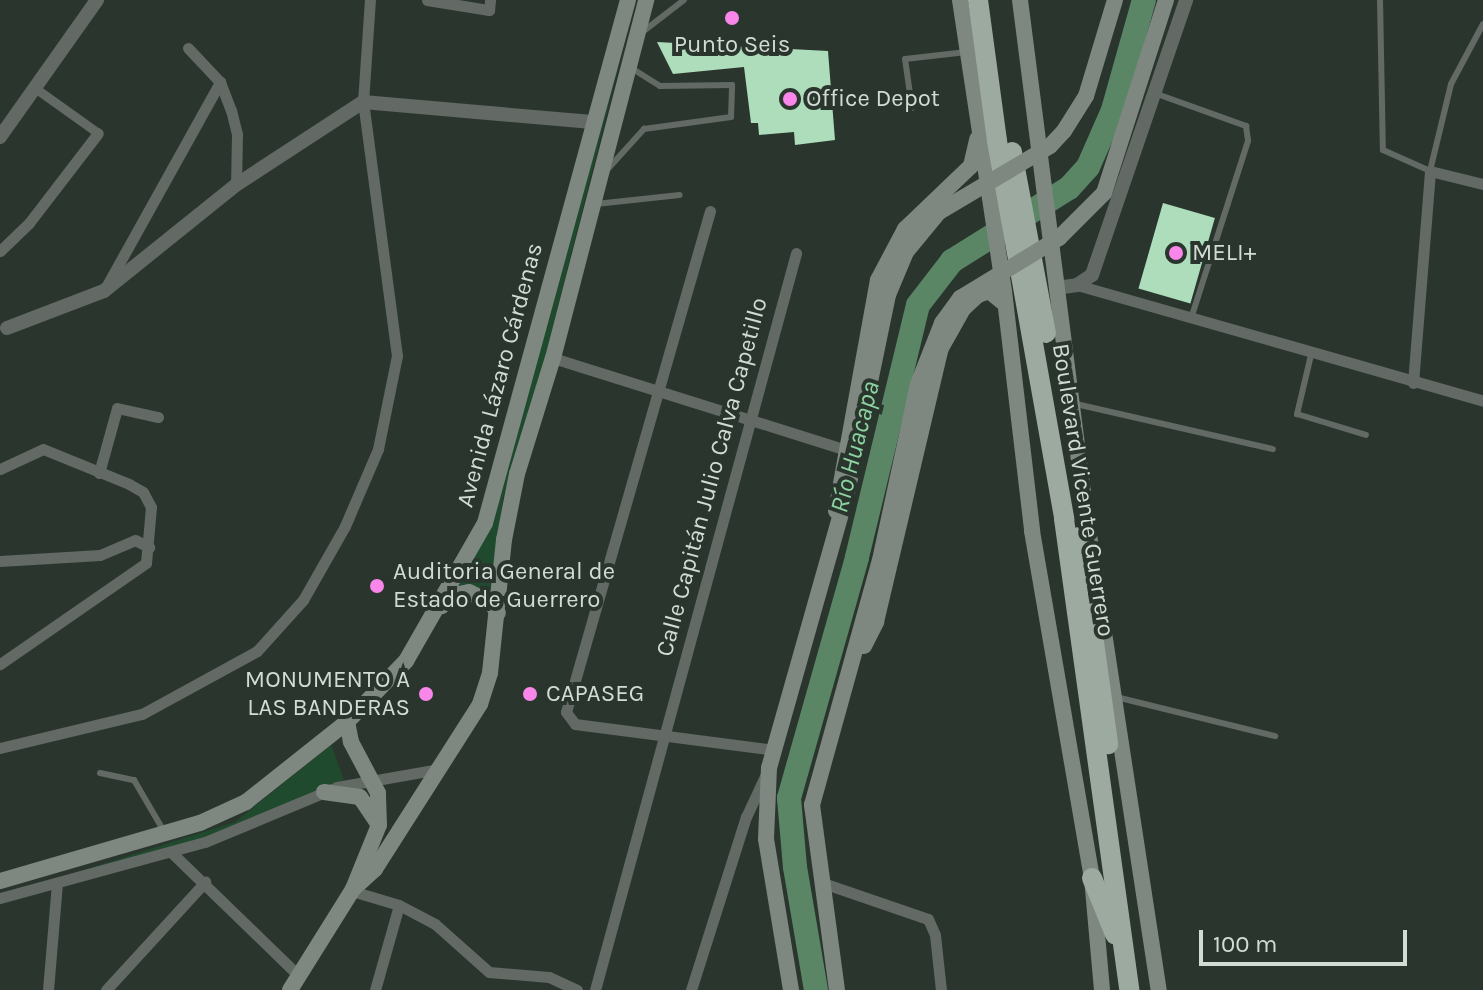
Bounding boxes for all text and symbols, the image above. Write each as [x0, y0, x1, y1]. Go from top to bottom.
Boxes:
marker: Punto Seis [723, 9, 741, 27]
place label: Punto Seis [674, 31, 790, 59]
place label: Office Depot [806, 85, 940, 113]
marker: Office Depot [781, 90, 799, 108]
place label: MELI+ [1192, 239, 1256, 267]
street label: Avenida Lázaro Cárdenas [451, 240, 549, 510]
marker: MELI+ [1167, 244, 1185, 262]
street label: Calle Capitán Julio Calva Capetillo [650, 294, 774, 660]
street label: Boulevard Vicente Guerrero [1046, 341, 1120, 639]
water label: Río Huacapa [824, 378, 886, 516]
place label: Auditoria General de Estado de Guerrero [393, 558, 615, 614]
marker: Auditoria General de Estado de Guerrero [368, 577, 386, 595]
place label: MONUMENTO A LAS BANDERAS [245, 666, 410, 722]
place label: CAPASEG [546, 680, 644, 708]
marker: MONUMENTO A LAS BANDERAS [417, 685, 435, 703]
marker: CAPASEG [521, 685, 539, 703]
scale bar [1203, 914, 1411, 964]
text: 100 m [1213, 930, 1278, 958]

